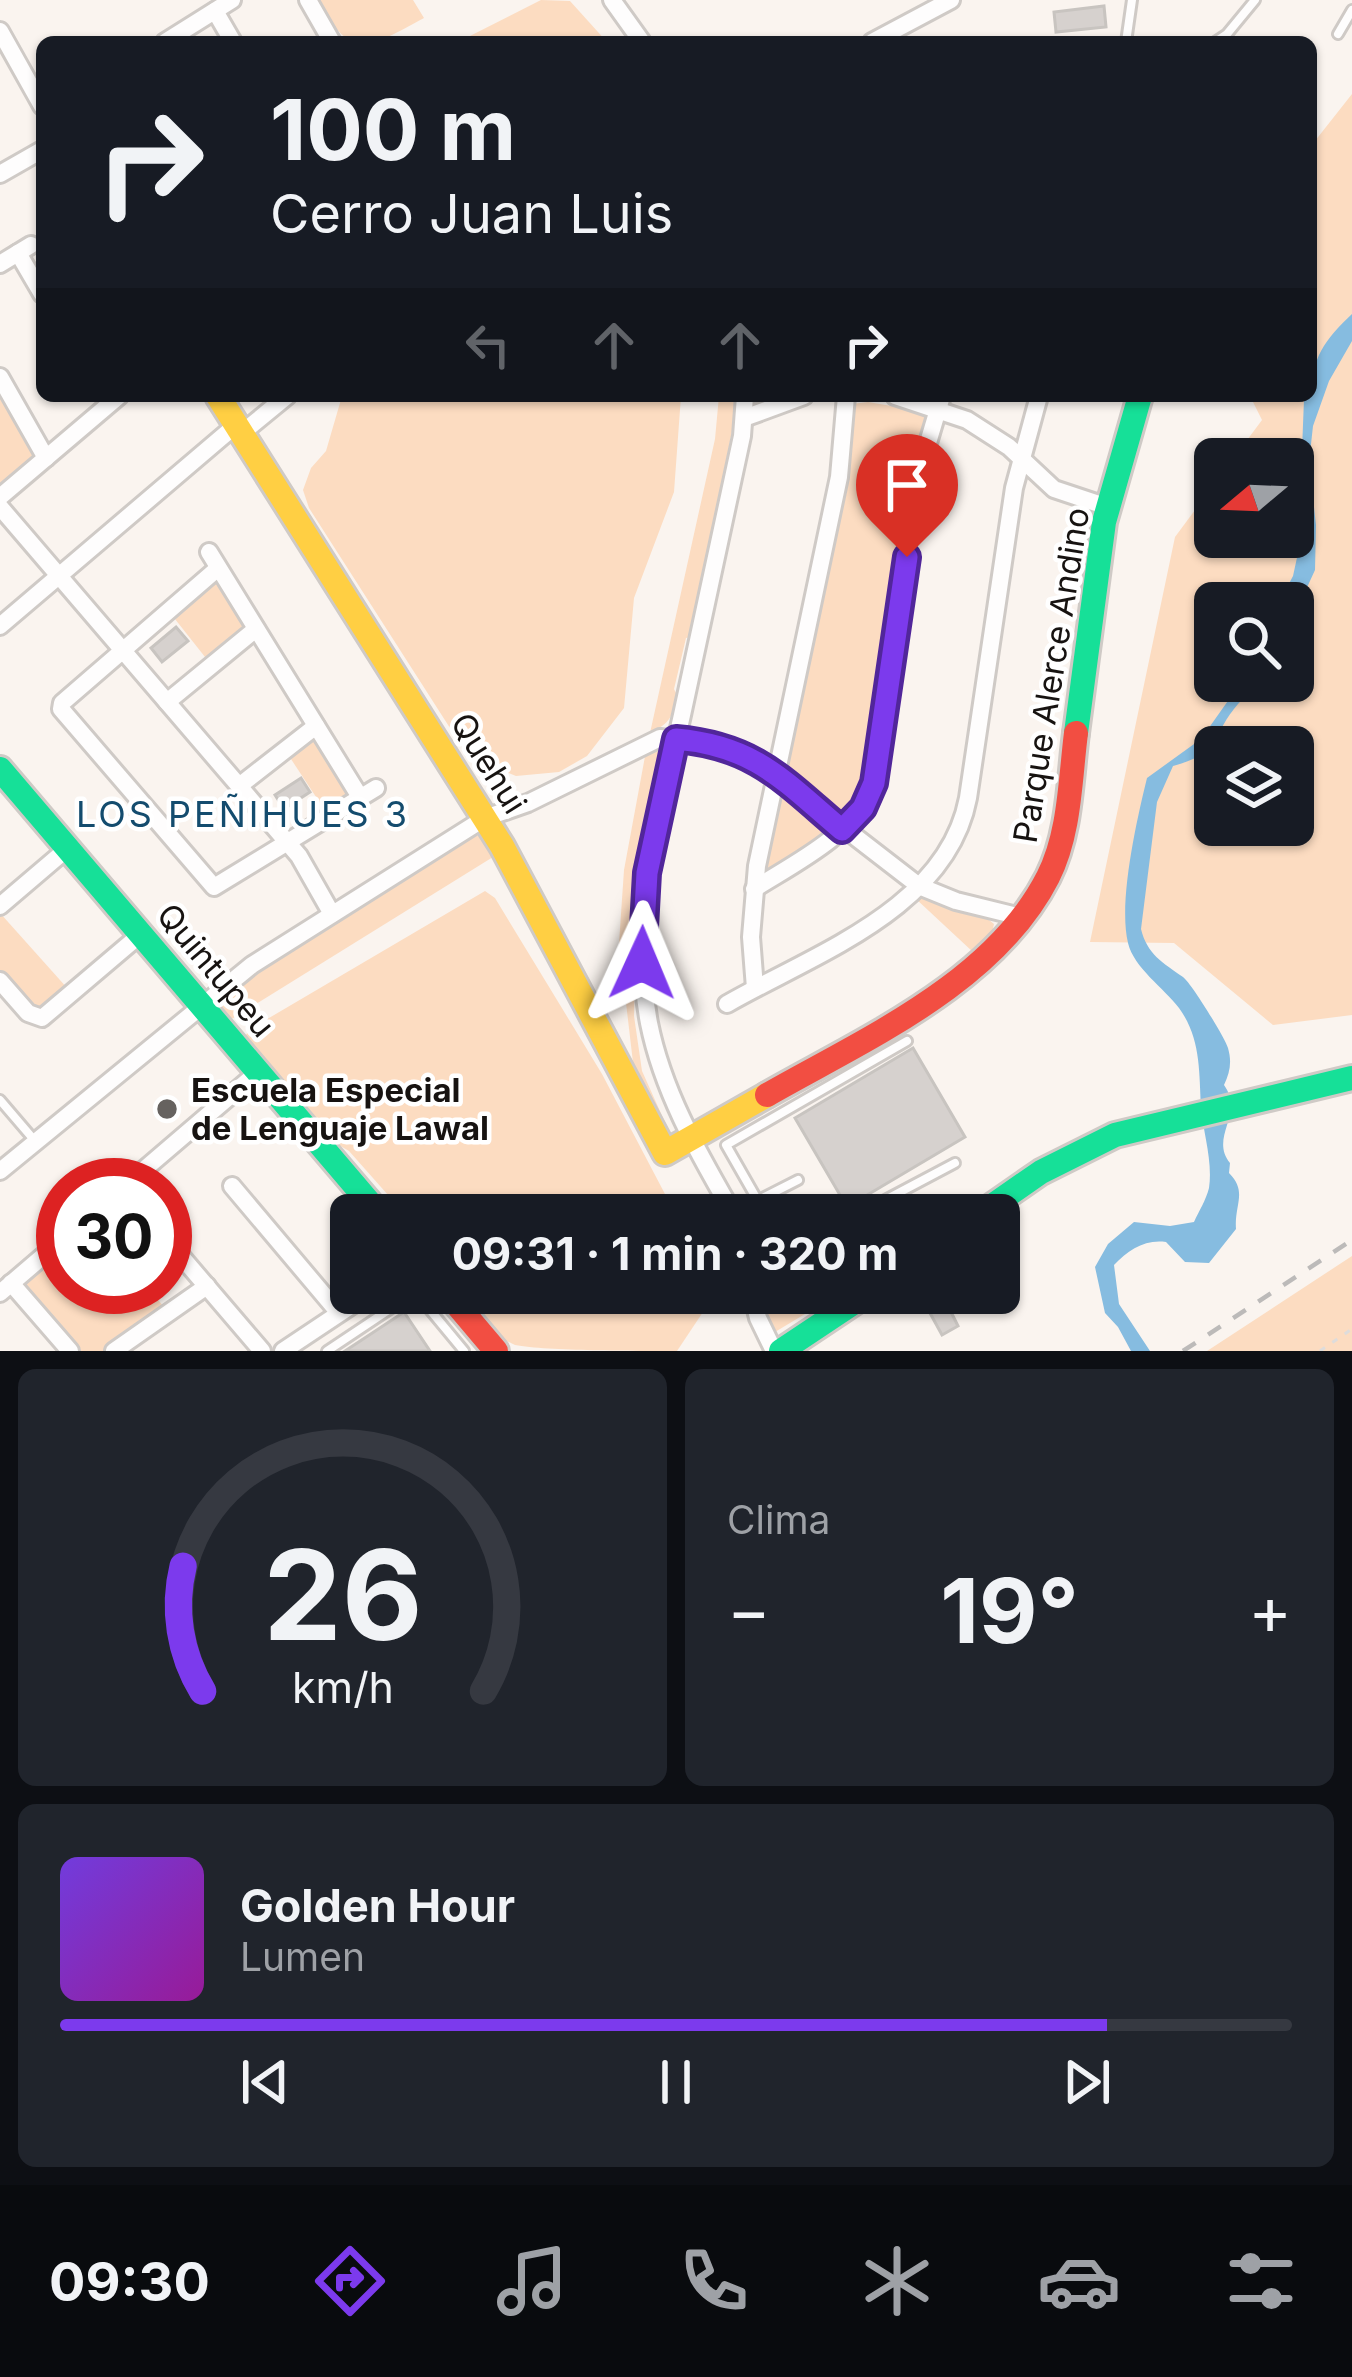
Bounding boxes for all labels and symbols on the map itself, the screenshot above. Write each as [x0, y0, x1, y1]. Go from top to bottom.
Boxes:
pin [856, 434, 958, 557]
north arrow [1194, 438, 1314, 558]
street label: Parque Alerce Andino [1005, 505, 1097, 845]
street label: Quehui [443, 705, 535, 821]
district label: LOS PEÑIHUES 3 [76, 792, 410, 836]
street label: Quintupeu [149, 895, 283, 1045]
position arrow [579, 900, 705, 1026]
place label: Escuela Especial de Lenguaje Lawal [191, 1070, 489, 1148]
marker: Escuela Especial de Lenguaje Lawal [154, 1096, 180, 1122]
speed limit sign: 30 [36, 1158, 192, 1314]

